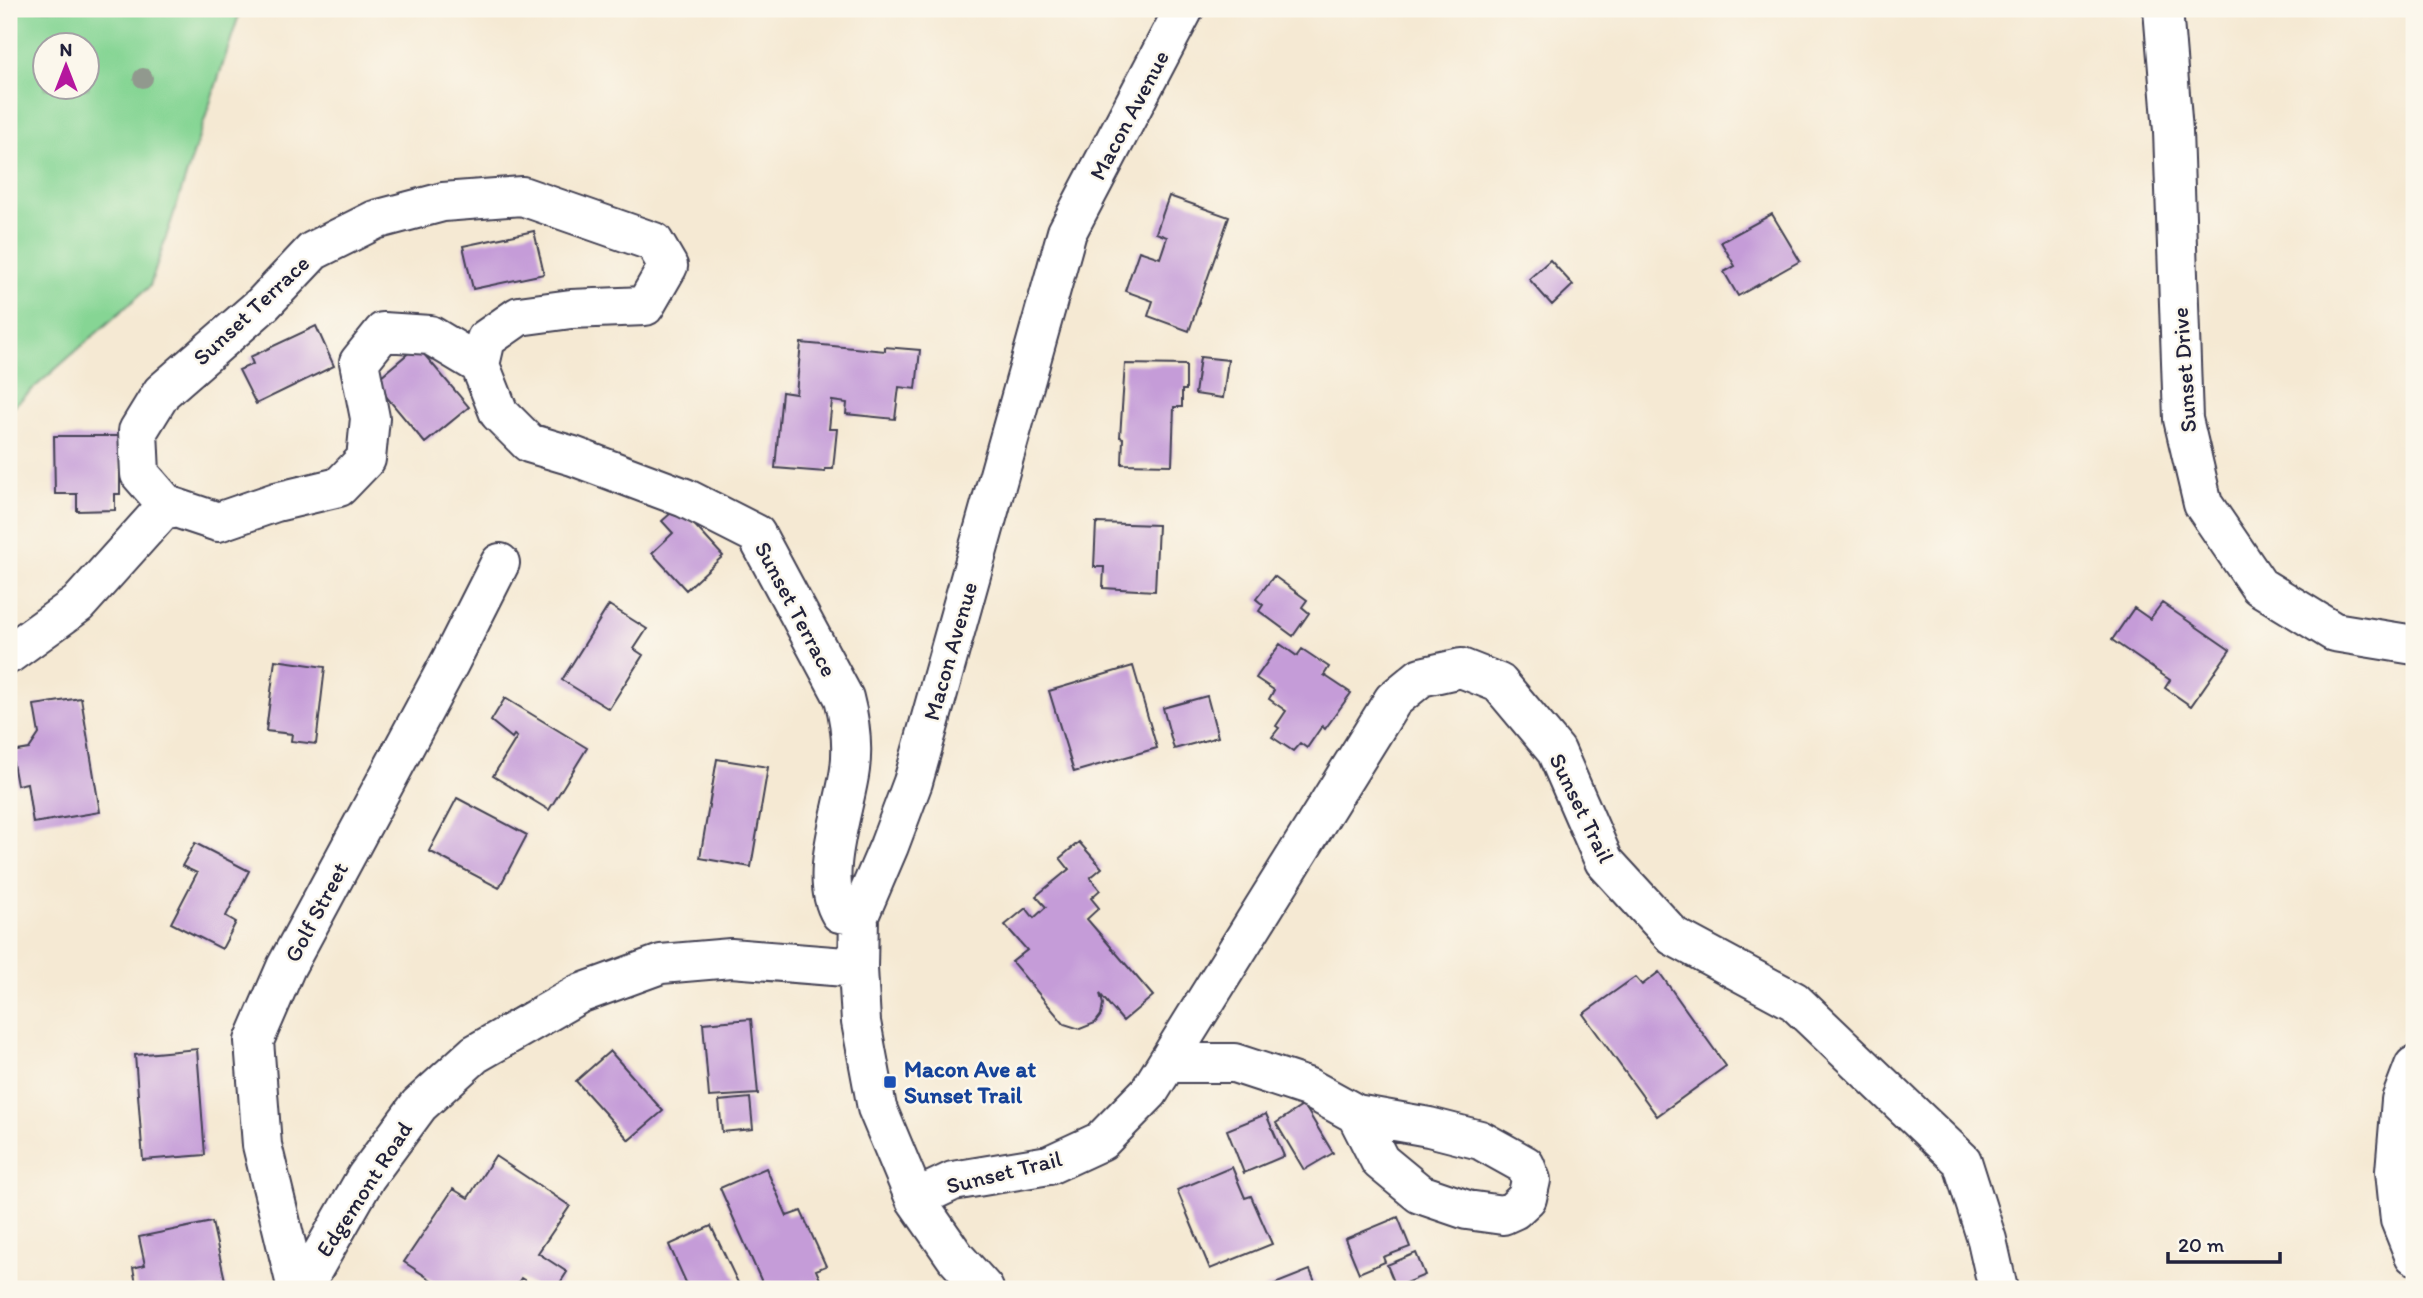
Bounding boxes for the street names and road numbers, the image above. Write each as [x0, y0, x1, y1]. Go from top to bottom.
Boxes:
street label: Macon Avenue [1083, 45, 1175, 185]
street label: Sunset Terrace [187, 249, 315, 371]
street label: Sunset Drive [2166, 306, 2202, 434]
street label: Sunset Terrace [749, 537, 843, 681]
street label: Macon Avenue [917, 578, 983, 724]
street label: Sunset Trail [1543, 749, 1621, 868]
street label: Golf Street [278, 857, 354, 967]
street label: Edgemont Road [310, 1116, 418, 1262]
street label: Sunset Trail [943, 1144, 1065, 1200]

